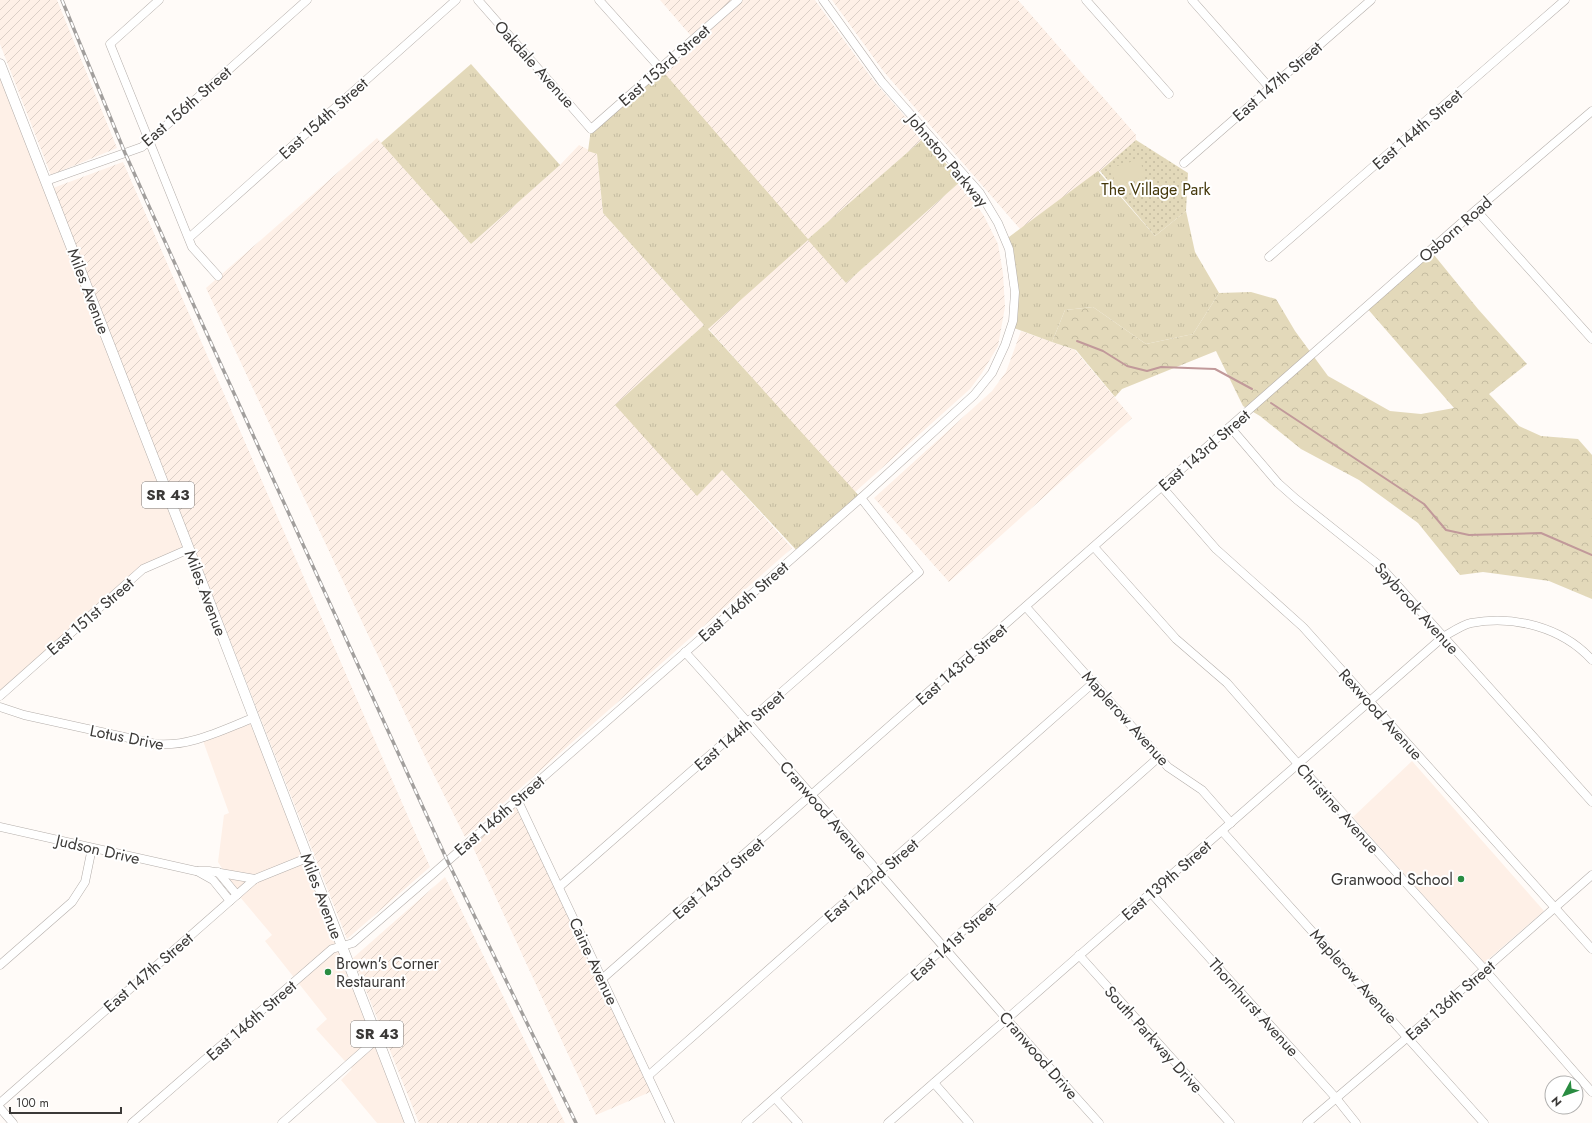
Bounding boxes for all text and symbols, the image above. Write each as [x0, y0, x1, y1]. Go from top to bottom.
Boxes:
street label: Oakdale Avenue [489, 15, 580, 113]
street label: East 153rd Street [614, 19, 715, 111]
street label: East 147th Street [1228, 36, 1327, 127]
street label: East 156th Street [136, 61, 236, 152]
street label: East 154th Street [274, 72, 373, 165]
street label: East 144th Street [1367, 84, 1468, 175]
street label: Johnston Parkway [900, 107, 994, 213]
park label: The Village Park [1101, 178, 1212, 201]
street label: Osborn Road [1414, 191, 1497, 268]
street label: Miles Avenue [62, 245, 115, 337]
street label: East 143rd Street [1154, 404, 1255, 497]
road number: SR 43 [142, 482, 194, 508]
street label: Miles Avenue [179, 547, 232, 639]
street label: East 146th Street [693, 556, 793, 647]
street label: Saybrook Avenue [1369, 557, 1464, 659]
street label: East 151st Street [42, 572, 139, 661]
street label: East 143rd Street [911, 618, 1012, 711]
street label: Rexwood Avenue [1333, 664, 1428, 765]
street label: Maplerow Avenue [1077, 666, 1175, 771]
street label: East 144th Street [689, 685, 790, 776]
street label: Lotus Drive [88, 719, 166, 756]
street label: Cranwood Avenue [774, 756, 873, 865]
street label: Christine Avenue [1291, 758, 1385, 859]
street label: East 146th Street [449, 770, 549, 861]
street label: Judson Drive [52, 828, 142, 870]
street label: East 143rd Street [668, 832, 769, 925]
street label: East 142nd Street [819, 833, 923, 928]
street label: East 139th Street [1117, 835, 1216, 926]
street label: Miles Avenue [295, 850, 348, 942]
place label: Granwood School [1331, 868, 1453, 891]
marker: Granwood School [1456, 874, 1466, 884]
street label: East 141st Street [905, 896, 1001, 986]
street label: Caine Avenue [563, 914, 624, 1009]
street label: Maplerow Avenue [1305, 924, 1403, 1029]
street label: East 147th Street [99, 927, 198, 1018]
place label: Brown's Corner Restaurant [336, 952, 440, 993]
street label: Thornhurst Avenue [1203, 953, 1304, 1062]
street label: East 136th Street [1401, 955, 1500, 1046]
marker: Brown's Corner Restaurant [323, 967, 333, 977]
street label: East 146th Street [201, 975, 301, 1066]
street label: South Parkway Drive [1099, 981, 1208, 1098]
street label: Cranwood Drive [994, 1006, 1083, 1104]
road number: SR 43 [351, 1021, 403, 1047]
north arrow [1544, 1075, 1584, 1115]
scale bar [10, 1089, 121, 1115]
text: N [1548, 1093, 1565, 1110]
text: 100 m [16, 1094, 49, 1112]

